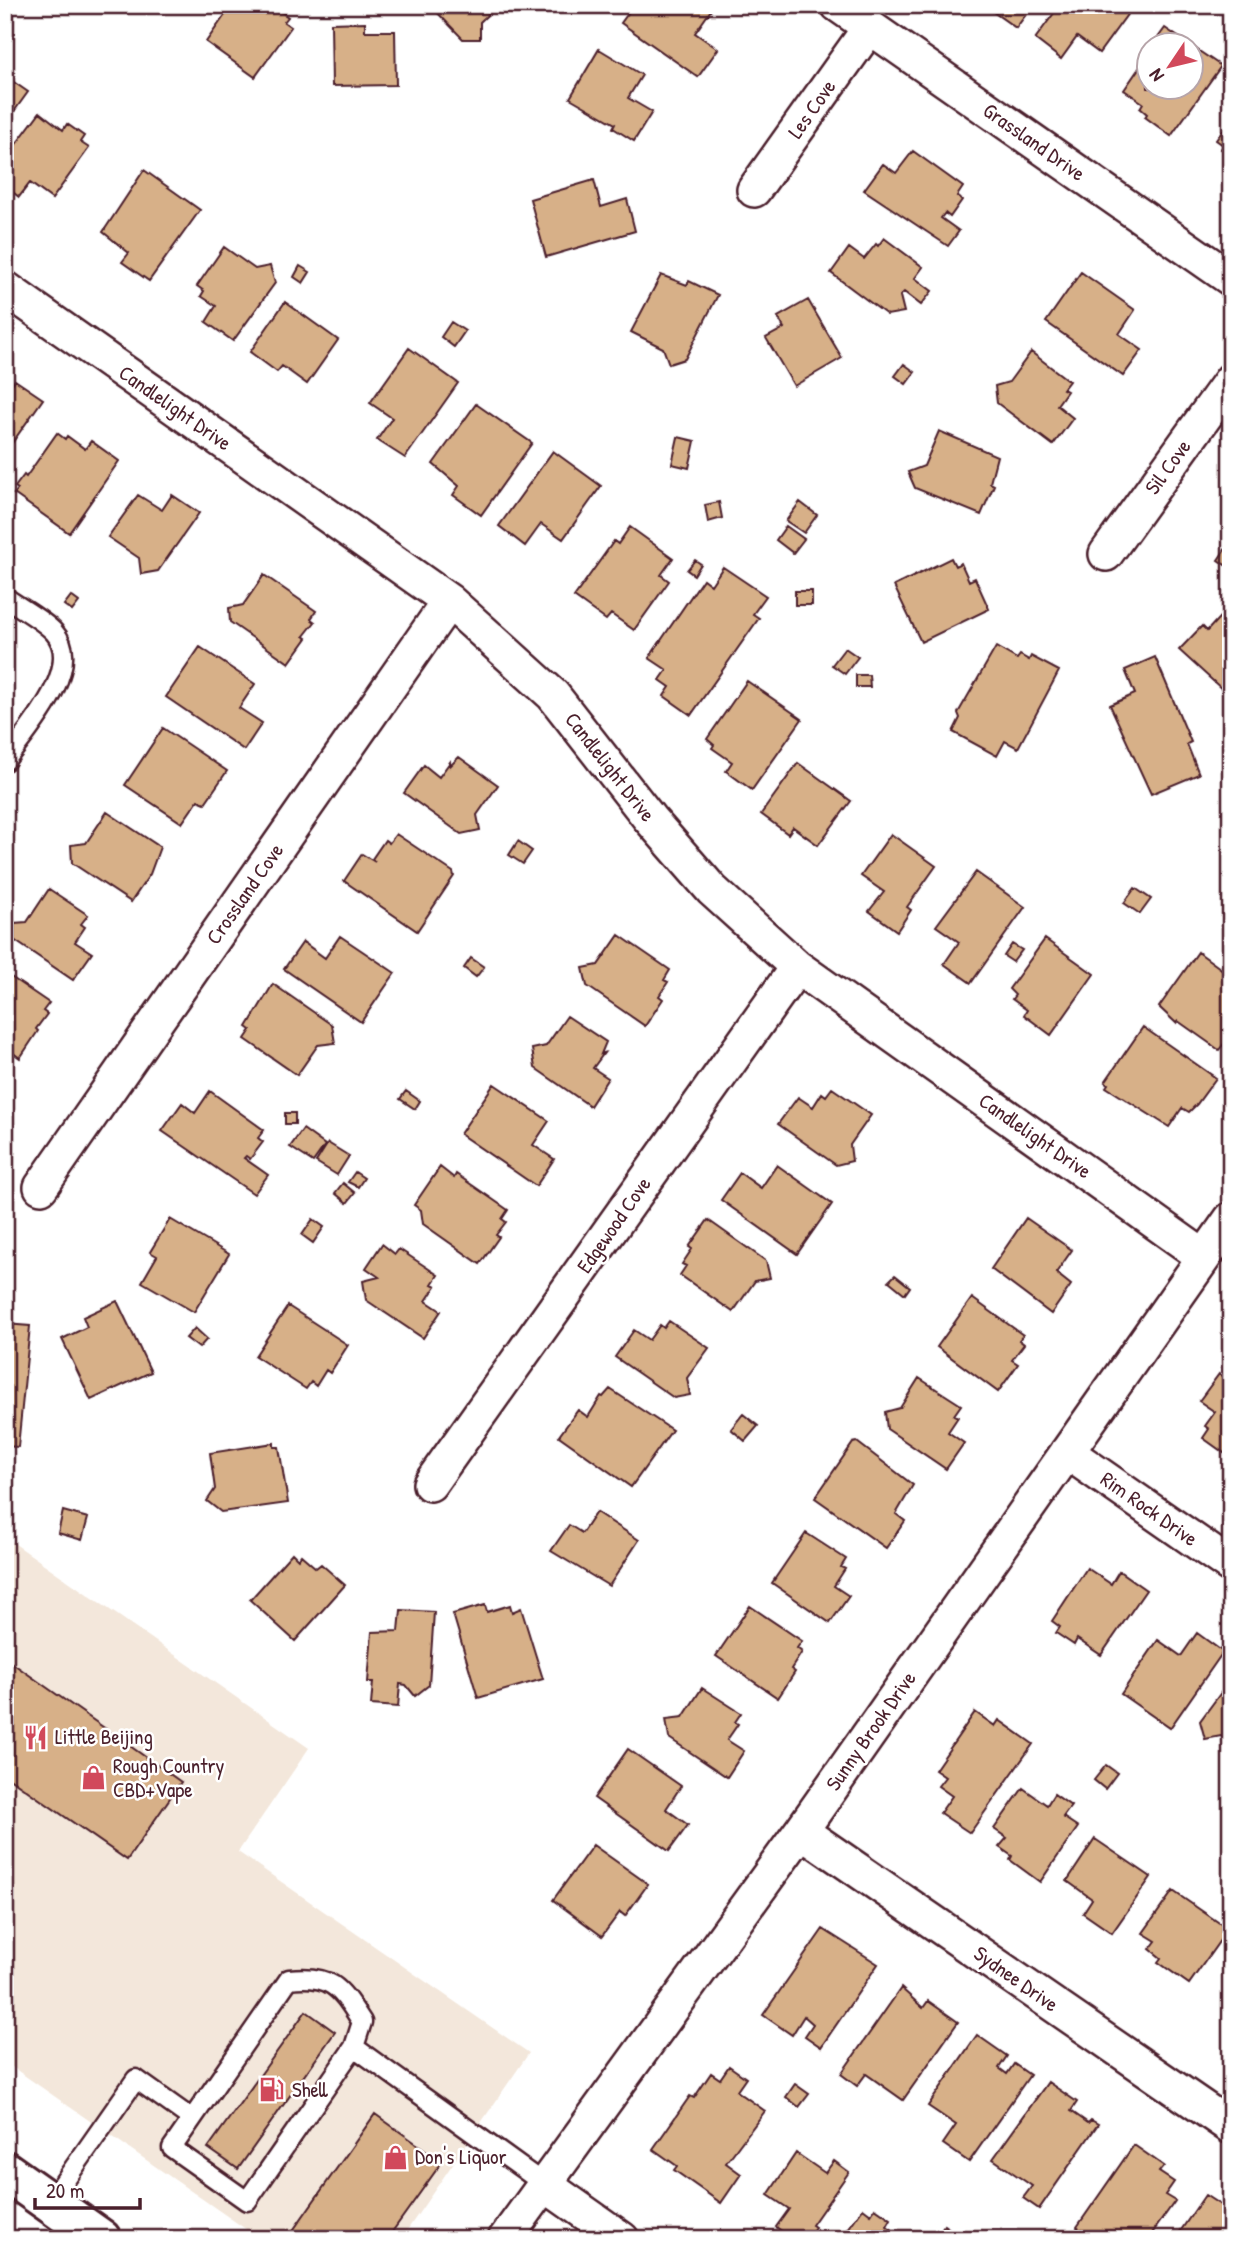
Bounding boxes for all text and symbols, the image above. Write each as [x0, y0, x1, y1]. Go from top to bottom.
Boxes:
north arrow [1134, 32, 1204, 102]
text: N [1143, 64, 1170, 87]
street label: Les Cove [781, 73, 842, 144]
street label: Grassland Drive [977, 96, 1091, 187]
street label: Candlelight Drive [113, 358, 237, 457]
street label: Sil Cove [1138, 433, 1197, 500]
street label: Candlelight Drive [559, 706, 662, 827]
street label: Crossland Cove [199, 837, 290, 950]
street label: Candlelight Drive [973, 1086, 1097, 1185]
street label: Edgewood Cove [570, 1171, 657, 1279]
street label: Rim Rock Drive [1095, 1464, 1204, 1553]
street label: Sunny Brook Drive [819, 1665, 922, 1796]
place label: Little Beijing [55, 1722, 153, 1751]
restaurant icon: Little Beijing [21, 1723, 49, 1751]
place label: Rough Country CBD+Vape [113, 1751, 225, 1804]
shop icon: Rough Country CBD+Vape [79, 1764, 107, 1792]
street label: Sydnee Drive [968, 1939, 1064, 2018]
place label: Shell [292, 2075, 329, 2104]
fuel station icon: Shell [258, 2076, 286, 2104]
place label: Don's Liquor [415, 2142, 506, 2171]
shop icon: Don's Liquor [381, 2143, 409, 2171]
scale bar [35, 2167, 140, 2211]
text: 20 m [46, 2176, 84, 2205]

